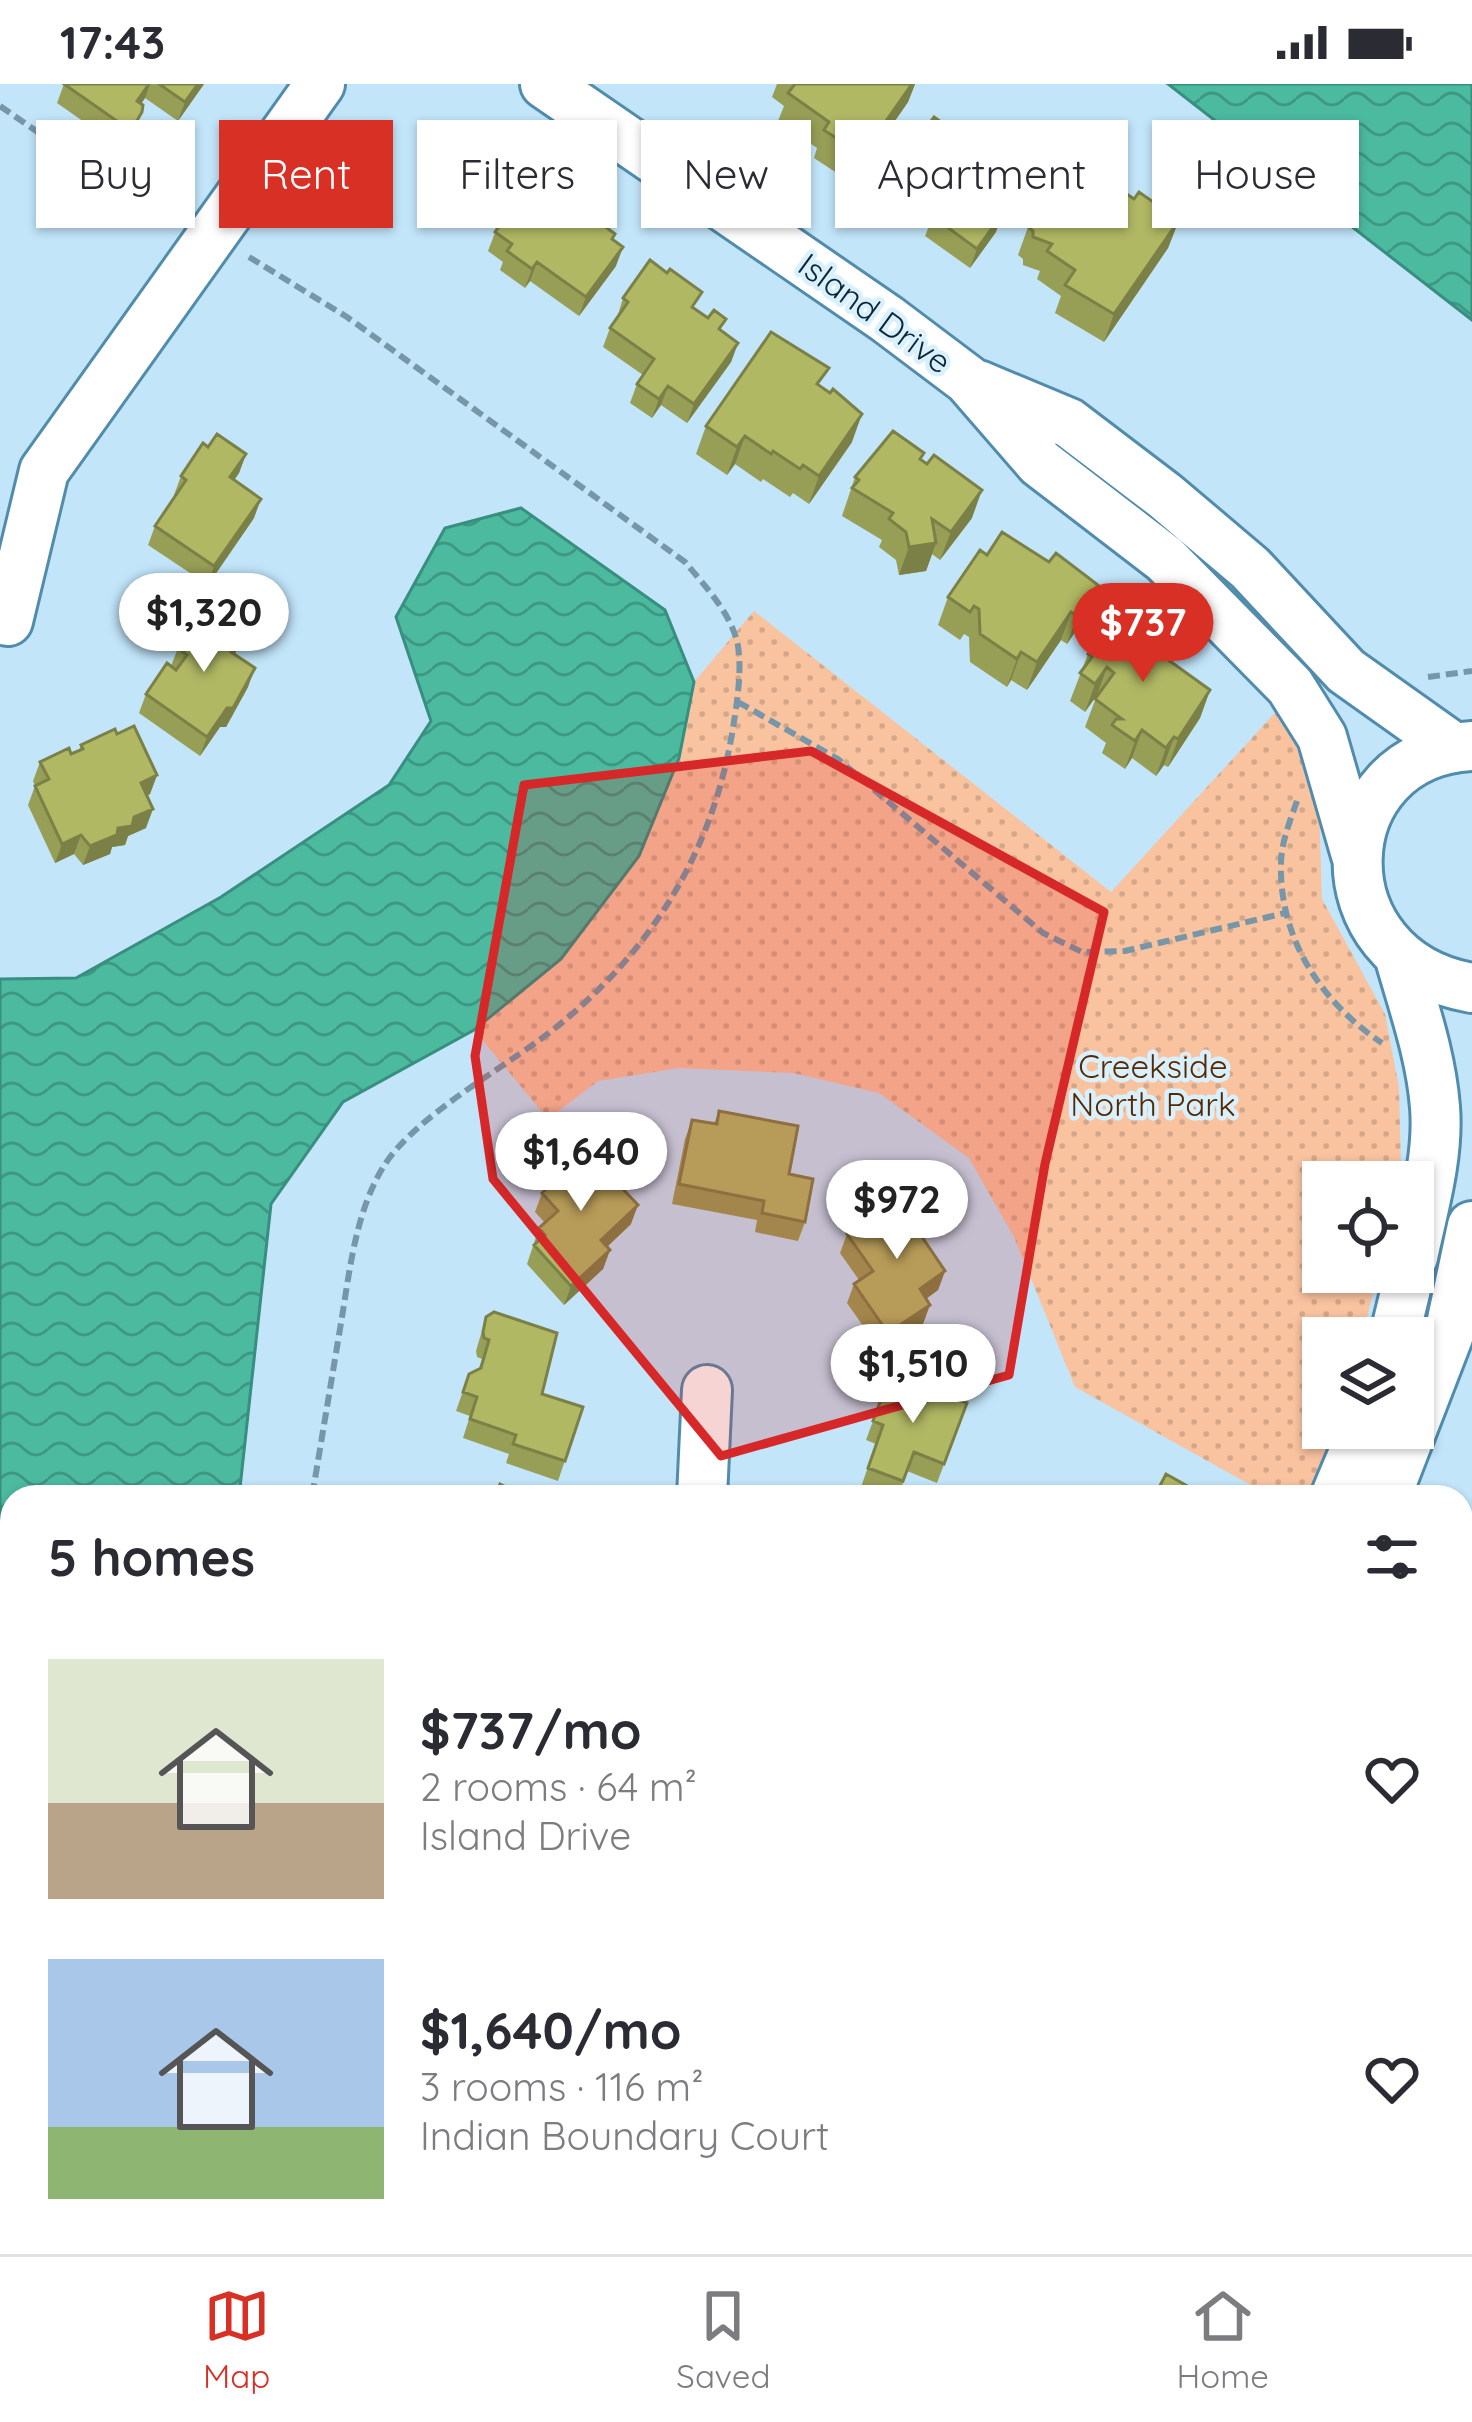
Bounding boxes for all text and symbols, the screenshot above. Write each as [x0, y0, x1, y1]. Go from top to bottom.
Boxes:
text: 17:43 [60, 14, 165, 70]
chip: Buy [36, 120, 195, 228]
chip: Rent [219, 120, 393, 228]
chip: Filters [417, 120, 617, 228]
chip: New [641, 120, 811, 228]
chip: Apartment [835, 120, 1128, 228]
chip: House [1152, 120, 1359, 228]
street label: Island Drive [791, 243, 960, 382]
pin: $1,320 [106, 573, 302, 675]
pin: $737 [1072, 583, 1214, 685]
text: $1,320 [146, 587, 262, 636]
text: $737 [1099, 597, 1187, 646]
park label: Creekside North Park [1070, 1045, 1236, 1124]
pin: $1,640 [483, 1112, 679, 1214]
text: $1,640 [522, 1126, 640, 1175]
pin: $972 [826, 1160, 968, 1262]
map controls [1302, 1161, 1434, 1449]
button: locate [1302, 1161, 1434, 1293]
text: $972 [853, 1174, 941, 1223]
button: layers [1302, 1317, 1434, 1449]
pin: $1,510 [815, 1324, 1011, 1426]
text: $1,510 [858, 1338, 968, 1387]
icon: filters [1359, 1524, 1425, 1590]
text: 5 homes [48, 1525, 255, 1589]
text: $737/mo [420, 1698, 642, 1762]
icon: home [144, 1707, 288, 1851]
icon: heart [1359, 1746, 1425, 1812]
text: 2 rooms · 64 m² [420, 1762, 697, 1811]
text: Island Drive [420, 1811, 631, 1860]
text: $1,640/mo [420, 1998, 682, 2062]
icon: home [144, 2007, 288, 2151]
icon: heart [1359, 2046, 1425, 2112]
text: 3 rooms · 116 m² [420, 2062, 704, 2111]
text: Indian Boundary Court [420, 2111, 829, 2160]
tab: Map [203, 2283, 270, 2396]
tab: Saved [676, 2283, 770, 2396]
tab: Home [1177, 2283, 1269, 2396]

